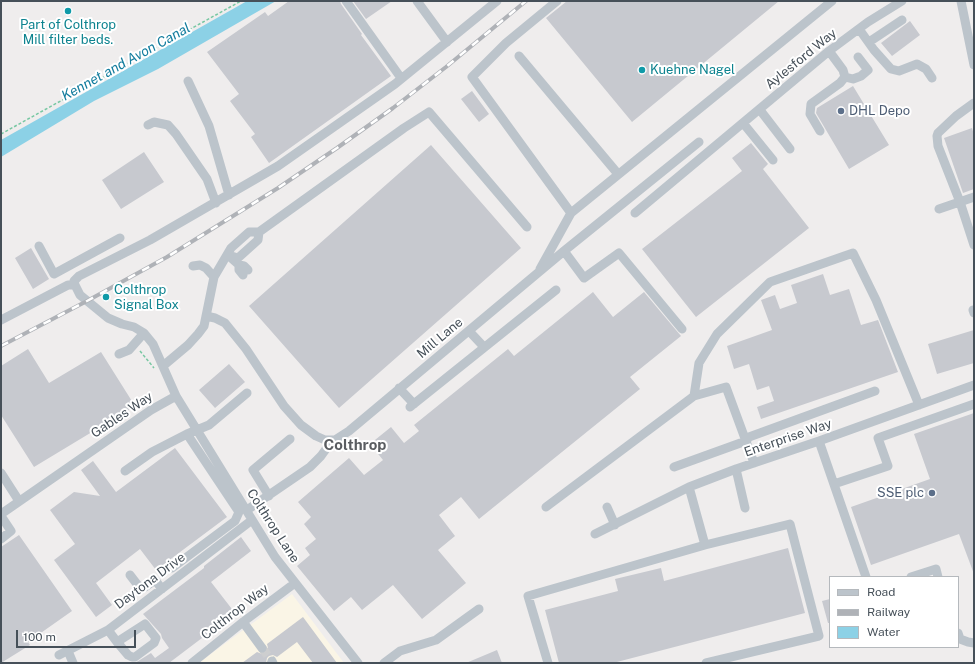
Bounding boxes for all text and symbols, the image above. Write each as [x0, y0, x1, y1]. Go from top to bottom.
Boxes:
marker: Part of Colthrop Mill filter beds. [63, 6, 73, 16]
place label: Part of Colthrop Mill filter beds. [20, 17, 116, 48]
water label: Kennet and Avon Canal [59, 20, 193, 104]
street label: Aylesford Way [762, 26, 840, 92]
place label: Kuehne Nagel [650, 62, 735, 78]
marker: Kuehne Nagel [637, 65, 647, 75]
place label: DHL Depo [849, 103, 910, 119]
marker: DHL Depo [836, 106, 846, 116]
place label: Colthrop Signal Box [114, 282, 179, 313]
marker: Colthrop Signal Box [101, 292, 111, 302]
street label: Mill Lane [414, 314, 466, 362]
street label: Gables Way [88, 389, 156, 441]
street label: Enterprise Way [742, 416, 834, 460]
district label: Colthrop [324, 436, 386, 454]
place label: SSE plc [877, 485, 924, 501]
street label: Colthrop Lane [243, 486, 303, 566]
marker: SSE plc [927, 488, 937, 498]
street label: Daytona Drive [112, 549, 188, 613]
legend [829, 576, 959, 648]
street label: Colthrop Way [198, 581, 272, 643]
text: Road [867, 585, 895, 599]
text: Railway [867, 605, 910, 619]
scale bar [18, 622, 138, 648]
text: Water [867, 625, 900, 639]
text: 100 m [23, 630, 56, 644]

